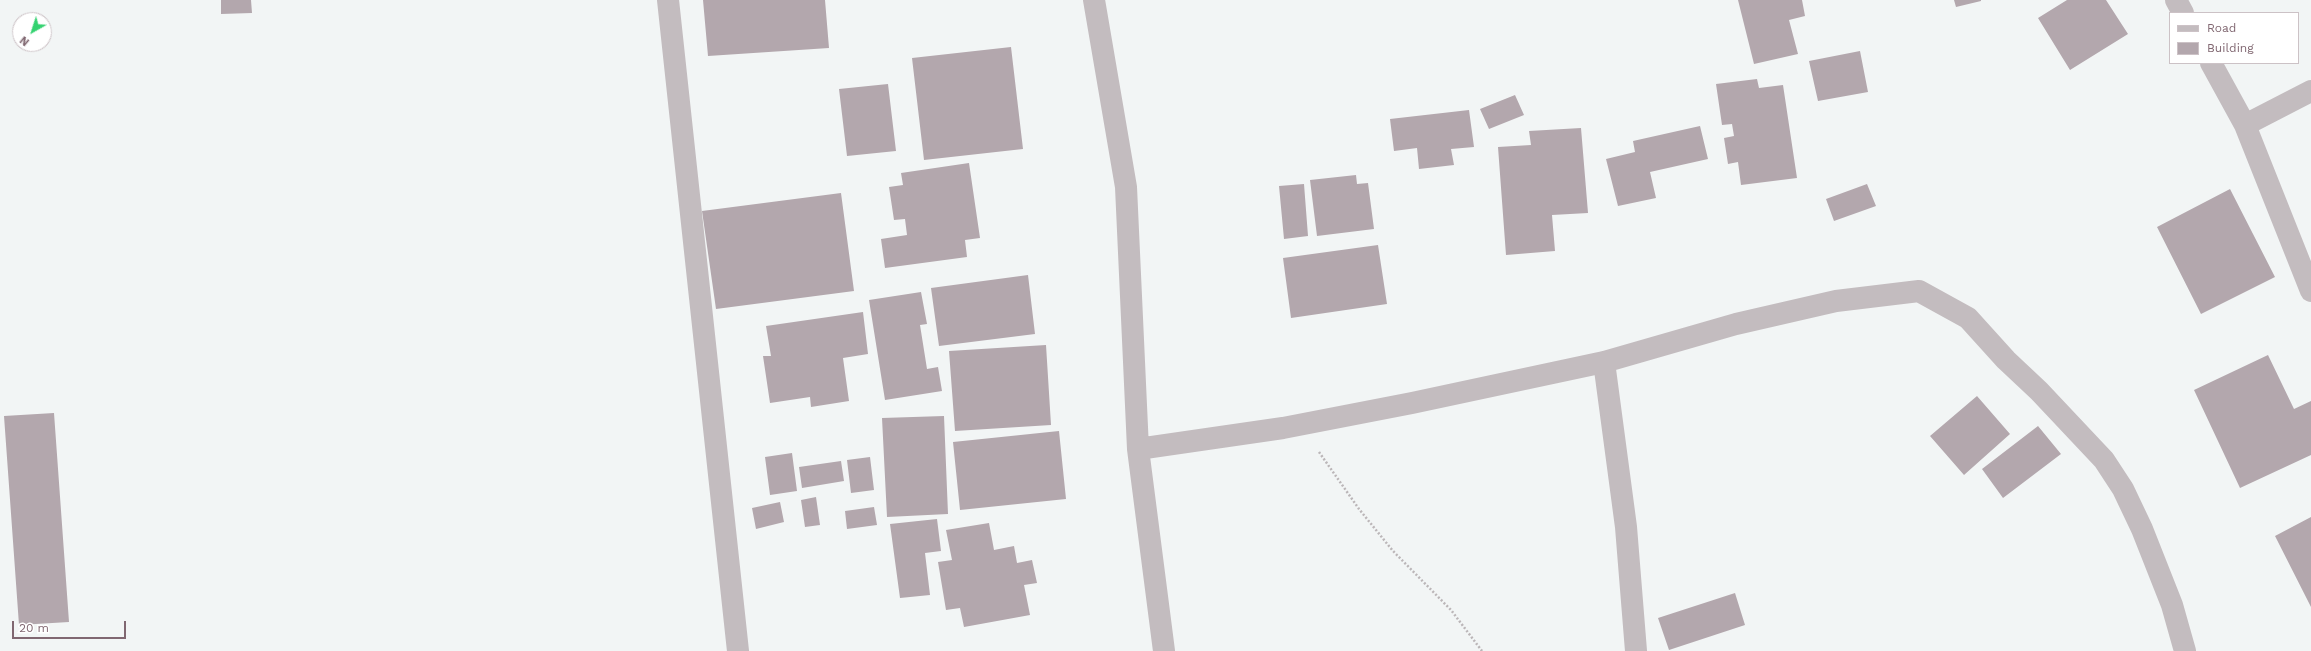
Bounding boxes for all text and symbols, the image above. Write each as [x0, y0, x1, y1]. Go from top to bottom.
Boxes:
north arrow [12, 12, 52, 52]
legend [2169, 12, 2299, 64]
text: Road [2207, 21, 2236, 35]
text: N [18, 33, 32, 49]
text: Building [2207, 41, 2254, 55]
scale bar [14, 613, 128, 639]
text: 20 m [19, 621, 49, 635]

